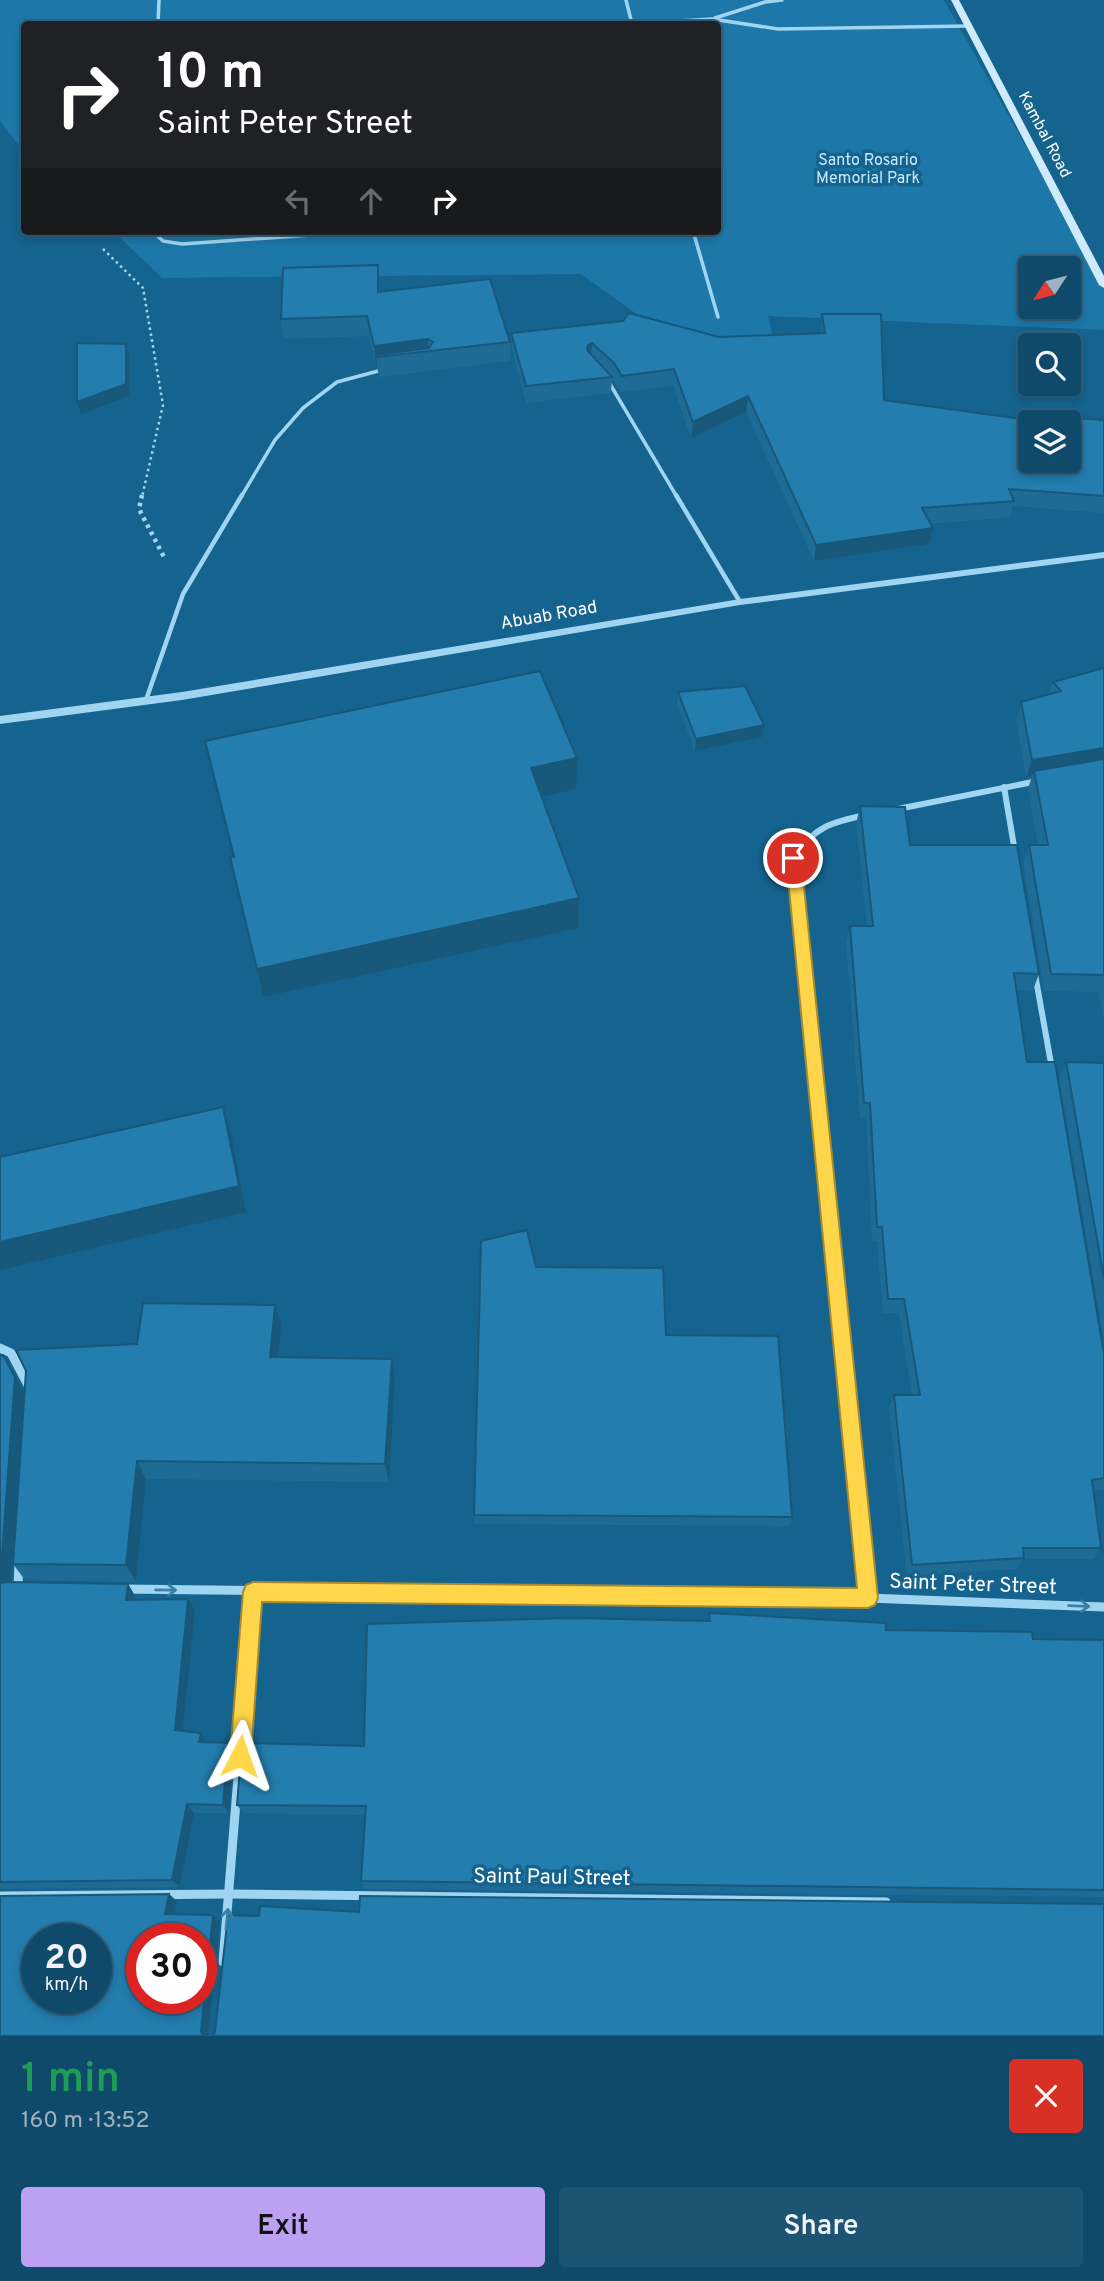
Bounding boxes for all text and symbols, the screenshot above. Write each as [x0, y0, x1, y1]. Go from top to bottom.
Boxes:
text: 10 m [157, 44, 264, 106]
icon: right [42, 49, 133, 140]
street label: Kambal Road [1013, 88, 1075, 182]
text: Saint Peter Street [157, 105, 413, 145]
park label: Santo Rosario Memorial Park [816, 151, 920, 189]
icon: left [279, 182, 317, 220]
icon: ahead [352, 182, 390, 220]
icon: right [425, 182, 463, 220]
north arrow [1018, 256, 1082, 318]
map controls [1018, 256, 1081, 473]
button: search [1018, 333, 1081, 396]
button: layers [1018, 410, 1081, 473]
street label: Abuab Road [499, 596, 599, 636]
pin [763, 828, 823, 888]
icon: arrive [774, 839, 812, 877]
street label: Saint Peter Street [889, 1569, 1057, 1601]
one-way arrow [154, 1583, 177, 1597]
one-way arrow [1067, 1600, 1090, 1613]
position arrow [203, 1719, 277, 1793]
street label: Saint Paul Street [473, 1863, 631, 1893]
one-way arrow [221, 1909, 234, 1931]
speed limit sign: 30 [126, 1923, 217, 2014]
text: 20 [44, 1937, 89, 1981]
text: km/h [45, 1974, 88, 1997]
text: 1 min [21, 2054, 120, 2107]
button: close [1009, 2059, 1083, 2133]
text: 160 m · 13:52 [21, 2107, 150, 2136]
button: Exit [21, 2187, 545, 2267]
button: Share [559, 2187, 1083, 2267]

